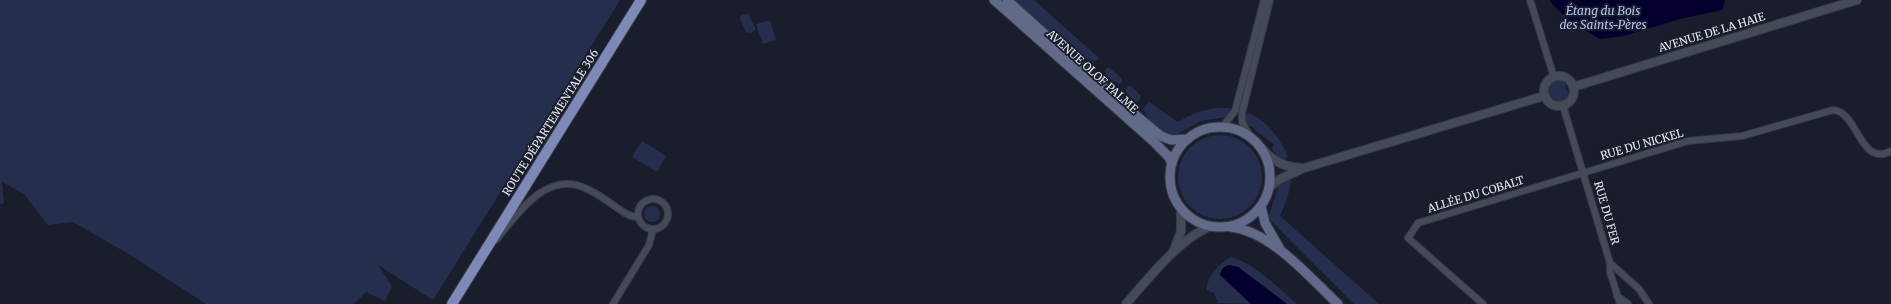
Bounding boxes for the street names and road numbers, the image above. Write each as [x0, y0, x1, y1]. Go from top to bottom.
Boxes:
street label: AVENUE DE LA HAIE [1657, 11, 1767, 55]
street label: AVENUE OLOF PALME [1044, 28, 1140, 116]
street label: ROUTE DÉPARTEMENTALE 306 [500, 47, 602, 199]
street label: RUE DU NICKEL [1599, 127, 1685, 163]
street label: ALLÉE DU COBALT [1426, 174, 1526, 216]
street label: RUE DU FER [1591, 180, 1621, 246]

